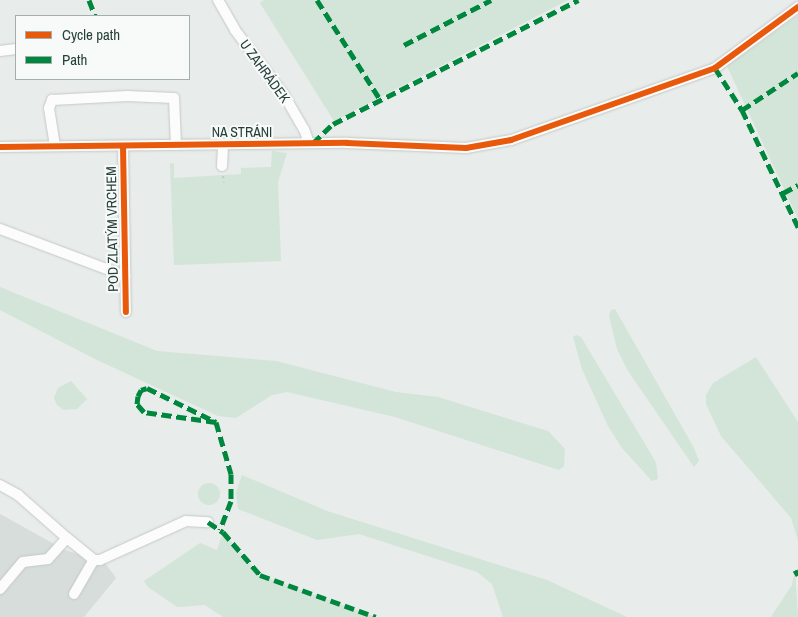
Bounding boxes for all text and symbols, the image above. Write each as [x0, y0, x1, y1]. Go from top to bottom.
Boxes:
legend [15, 15, 190, 80]
text: Cycle path [62, 24, 120, 45]
street label: U ZAHRÁDEK [236, 36, 294, 106]
text: Path [62, 49, 87, 70]
street label: NA STRÁNI [211, 124, 273, 140]
street label: POD ZLATÝM VRCHEM [103, 166, 121, 292]

